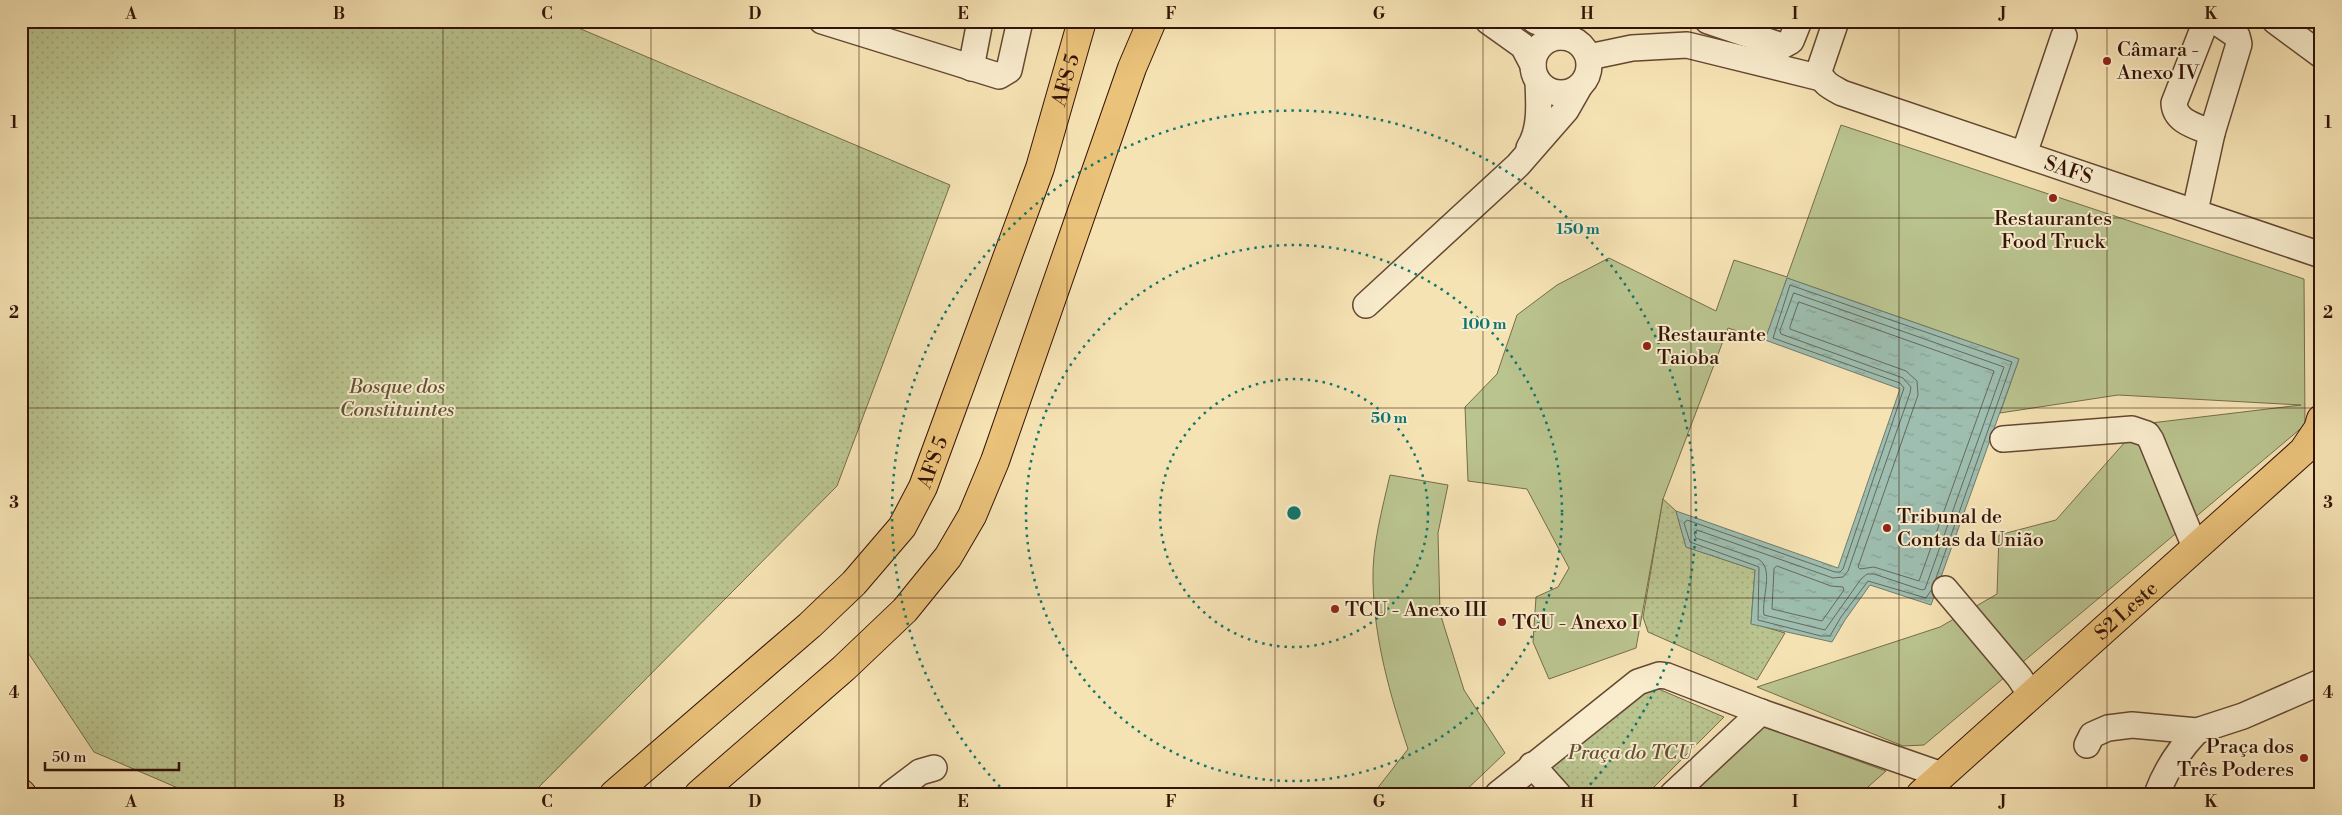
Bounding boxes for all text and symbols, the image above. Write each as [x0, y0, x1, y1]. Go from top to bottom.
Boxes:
text: A [124, 4, 137, 24]
text: B [333, 4, 345, 24]
text: C [541, 4, 553, 24]
text: D [749, 4, 762, 24]
text: E [957, 4, 969, 24]
text: F [1165, 4, 1177, 24]
text: G [1373, 4, 1386, 24]
text: H [1580, 4, 1594, 24]
text: I [1792, 4, 1798, 24]
text: J [1998, 4, 2006, 24]
text: K [2205, 4, 2219, 24]
place label: Câmara - Anexo IV [2116, 38, 2200, 86]
street label: AFS 5 [1047, 51, 1086, 110]
marker: Câmara - Anexo IV [2101, 55, 2113, 67]
text: 1 [10, 113, 18, 133]
text: 1 [2324, 113, 2332, 133]
street label: SAFS [2041, 151, 2096, 191]
marker: Restaurantes Food Truck [2047, 192, 2059, 204]
place label: Restaurantes Food Truck [1994, 207, 2112, 255]
text: 150 m [1556, 220, 1600, 239]
text: 2 [9, 303, 19, 323]
text: 2 [2323, 303, 2333, 323]
text: 100 m [1462, 315, 1507, 334]
place label: Restaurante Taioba [1657, 323, 1766, 371]
marker: Restaurante Taioba [1641, 340, 1653, 352]
park label: Bosque dos Constituintes [340, 375, 455, 423]
text: 50 m [1371, 409, 1407, 428]
street label: AFS 5 [912, 433, 954, 493]
text: 3 [9, 493, 19, 513]
text: 3 [2323, 493, 2333, 513]
centre of rings [1285, 504, 1303, 522]
place label: Tribunal de Contas da União [1897, 505, 2044, 553]
marker: Tribunal de Contas da União [1881, 522, 1893, 534]
street label: S2 Leste [2090, 577, 2163, 646]
place label: TCU - Anexo III [1345, 598, 1487, 623]
marker: TCU - Anexo III [1329, 603, 1341, 615]
place label: TCU - Anexo I [1512, 611, 1639, 636]
marker: TCU - Anexo I [1496, 616, 1508, 628]
text: 4 [9, 683, 20, 703]
text: 4 [2323, 683, 2334, 703]
place label: Praça dos Três Poderes [2177, 735, 2294, 783]
scale bar [45, 740, 179, 772]
park label: Praça do TCU [1567, 741, 1694, 766]
text: 50 m [52, 748, 86, 767]
marker: Praça dos Três Poderes [2298, 752, 2310, 764]
text: A [124, 792, 137, 812]
text: B [333, 792, 345, 812]
text: C [541, 792, 553, 812]
text: D [749, 792, 762, 812]
text: E [957, 792, 969, 812]
text: F [1165, 792, 1177, 812]
text: G [1373, 792, 1386, 812]
text: H [1580, 792, 1594, 812]
text: I [1792, 792, 1798, 812]
text: J [1998, 792, 2006, 812]
text: K [2205, 792, 2219, 812]

